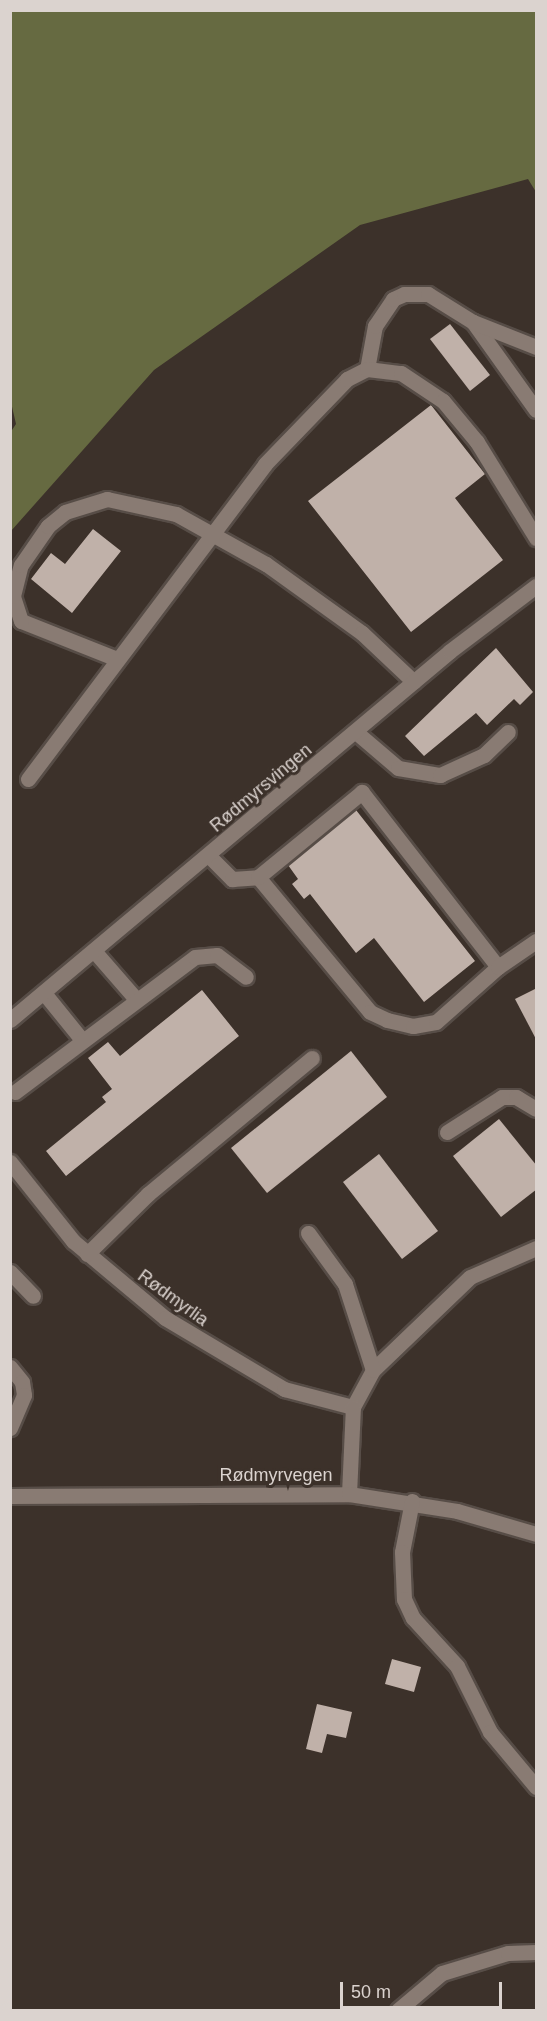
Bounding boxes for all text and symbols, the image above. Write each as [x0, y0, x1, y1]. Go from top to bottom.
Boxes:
street label: Rødmyrsvingen [206, 739, 316, 837]
street label: Rødmyrlia [133, 1265, 213, 1331]
street label: Rødmyrvegen [219, 1464, 333, 1486]
scale bar [343, 1970, 505, 2008]
text: 50 m [351, 1982, 391, 2002]

